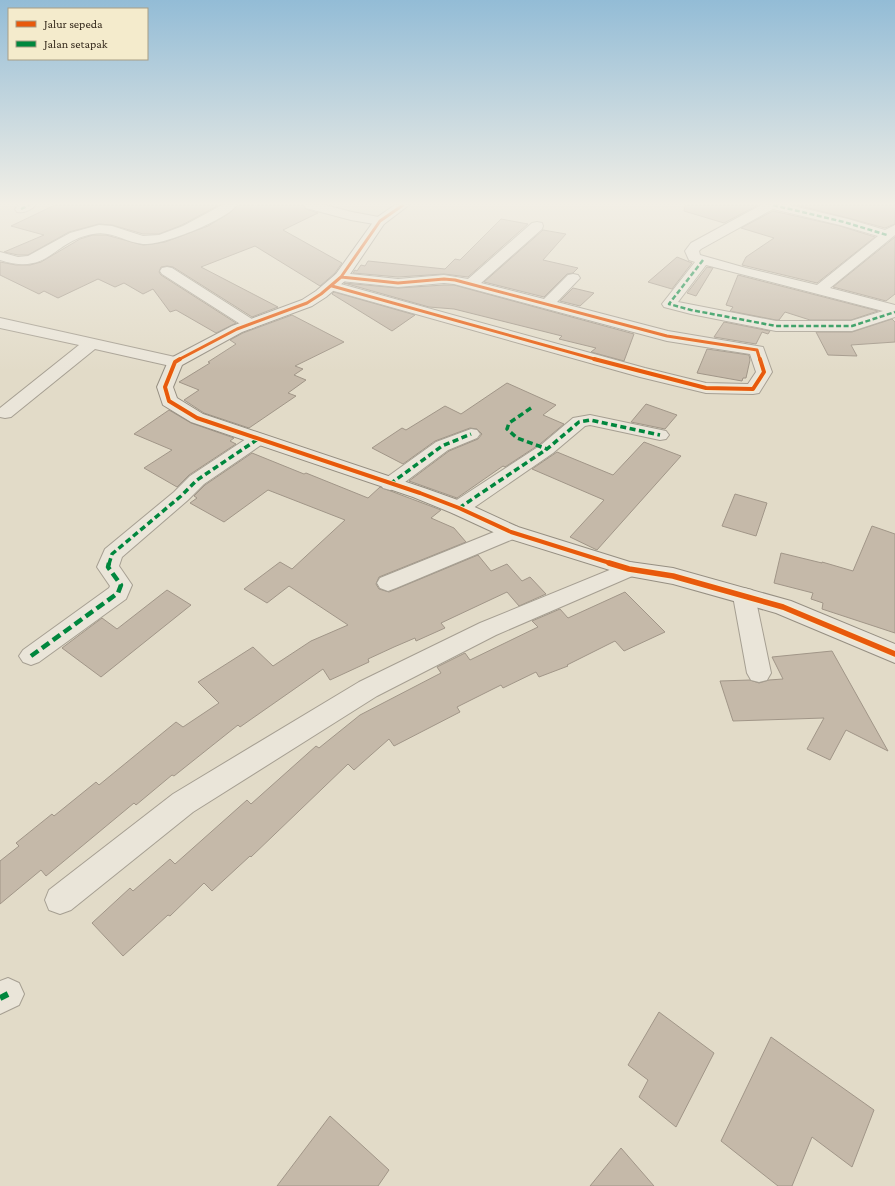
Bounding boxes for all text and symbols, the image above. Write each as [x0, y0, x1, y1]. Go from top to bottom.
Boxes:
legend [8, 8, 148, 60]
text: Jalur sepeda [43, 17, 103, 31]
text: Jalan setapak [43, 37, 108, 51]

